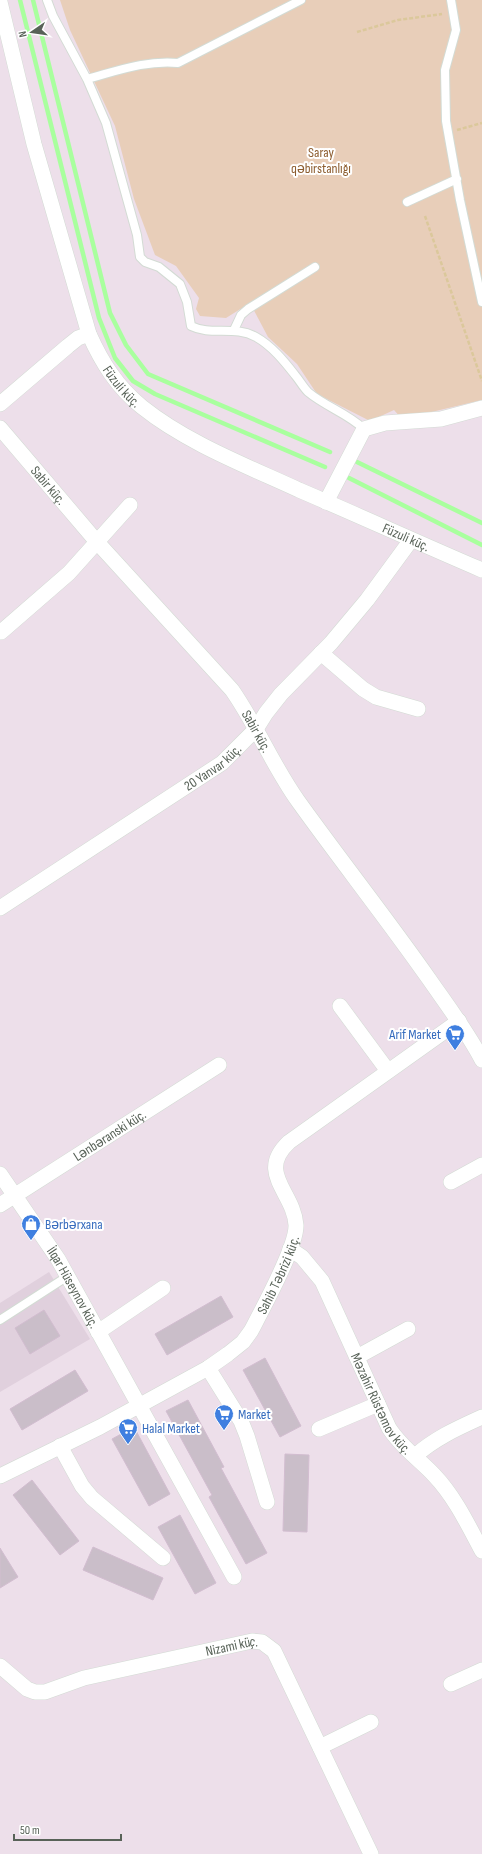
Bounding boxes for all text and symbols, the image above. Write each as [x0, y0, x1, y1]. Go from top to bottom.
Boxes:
north arrow [12, 12, 52, 52]
text: N [16, 30, 30, 38]
park label: Saray qəbirstanlığı [291, 144, 351, 177]
street label: Füzuli küç. [99, 362, 144, 411]
street label: Sabir küç. [27, 462, 70, 508]
street label: Füzuli küç. [380, 519, 432, 555]
street label: Sabir küç. [238, 707, 275, 755]
street label: 20 Yanvar küç. [181, 740, 245, 794]
supermarket icon: Arif Market [444, 1023, 466, 1051]
place label: Arif Market [388, 1026, 441, 1043]
street label: Lənbəranski küç. [70, 1106, 149, 1164]
shop icon: Bərbərxana [20, 1213, 42, 1241]
place label: Bərbərxana [45, 1216, 103, 1233]
street label: Sahib Təbrizi küç. [253, 1234, 303, 1317]
street label: İlqar Hüseynov küç. [43, 1243, 103, 1331]
street label: Məzahir Rüstəmov küç. [347, 1350, 415, 1458]
supermarket icon: Market [213, 1403, 235, 1431]
place label: Market [238, 1406, 271, 1423]
supermarket icon: Halal Market [117, 1417, 139, 1445]
place label: Halal Market [142, 1420, 200, 1437]
street label: Nizami küç. [204, 1632, 259, 1659]
scale bar [14, 1816, 121, 1842]
text: 50 m [20, 1823, 40, 1838]

